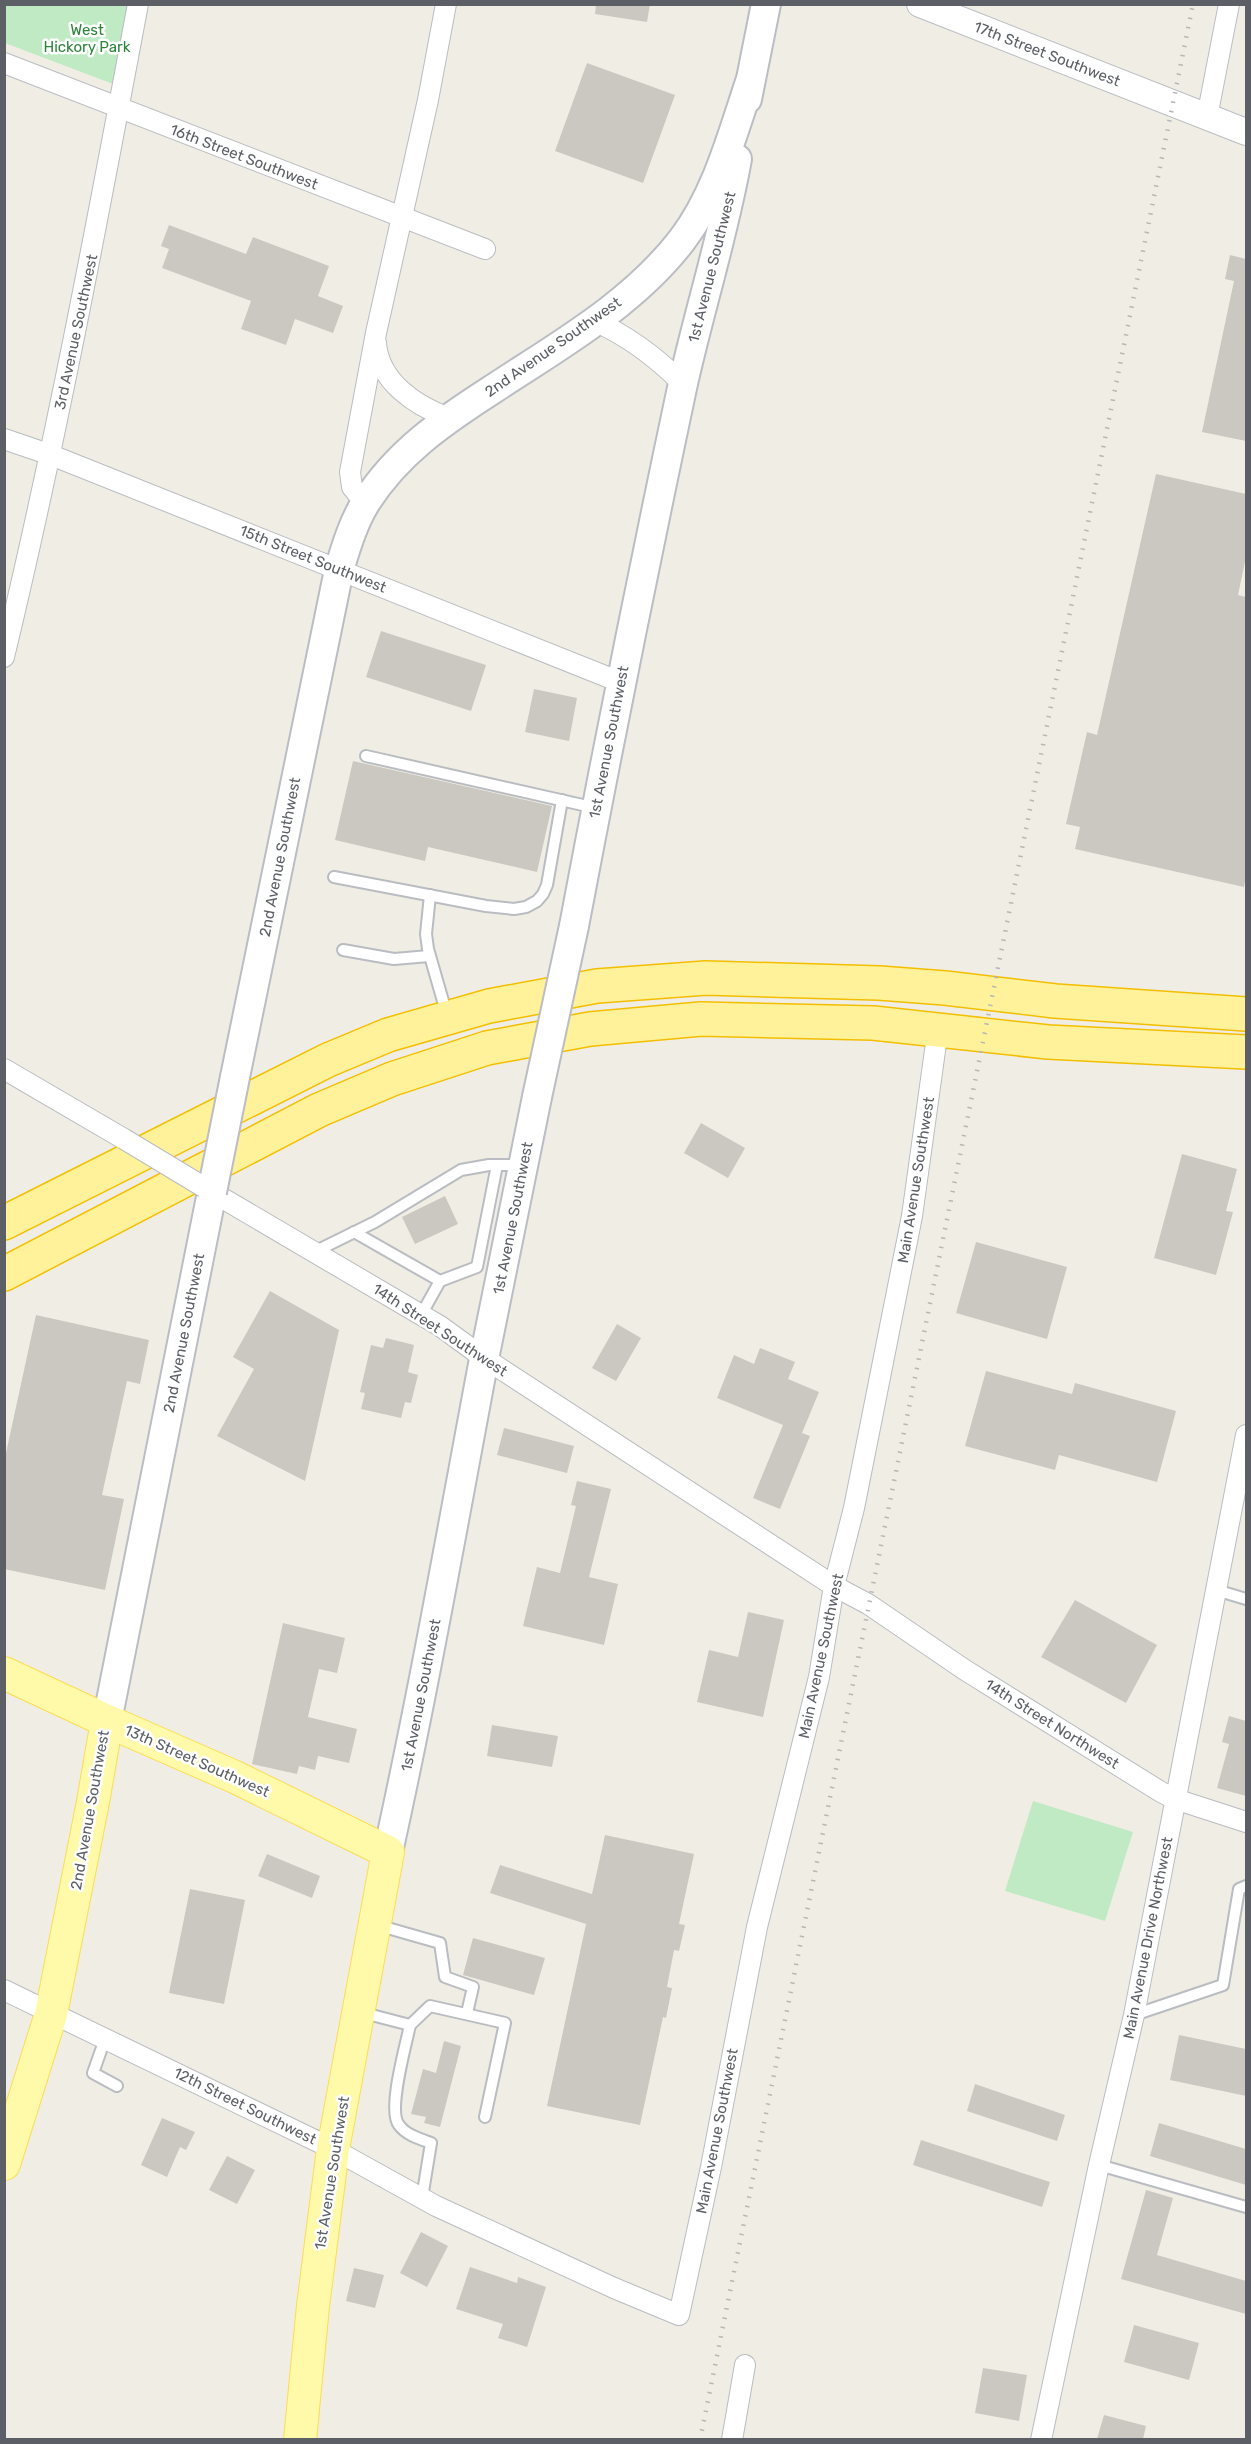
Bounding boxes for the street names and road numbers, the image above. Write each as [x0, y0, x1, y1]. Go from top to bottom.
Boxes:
street label: 17th Street Southwest [971, 18, 1123, 90]
street label: 16th Street Southwest [168, 121, 321, 194]
street label: 1st Avenue Southwest [685, 189, 740, 344]
street label: 3rd Avenue Southwest [51, 252, 101, 411]
street label: 2nd Avenue Southwest [482, 293, 625, 401]
street label: 15th Street Southwest [237, 521, 389, 597]
street label: 1st Avenue Southwest [585, 664, 633, 820]
street label: 2nd Avenue Southwest [256, 776, 304, 938]
street label: Main Avenue Southwest [894, 1095, 938, 1264]
street label: 1st Avenue Southwest [489, 1140, 537, 1296]
street label: 2nd Avenue Southwest [160, 1252, 208, 1414]
street label: 14th Street Southwest [369, 1280, 511, 1380]
street label: Main Avenue Southwest [795, 1572, 847, 1740]
street label: 1st Avenue Southwest [397, 1617, 445, 1773]
street label: 14th Street Northwest [982, 1675, 1123, 1773]
street label: 13th Street Southwest [122, 1721, 272, 1801]
street label: 2nd Avenue Southwest [67, 1729, 113, 1891]
street label: Main Avenue Drive Northwest [1120, 1835, 1176, 2041]
street label: Main Avenue Southwest [692, 2047, 742, 2215]
street label: 12th Street Southwest [171, 2064, 319, 2148]
street label: 1st Avenue Southwest [311, 2095, 353, 2251]

